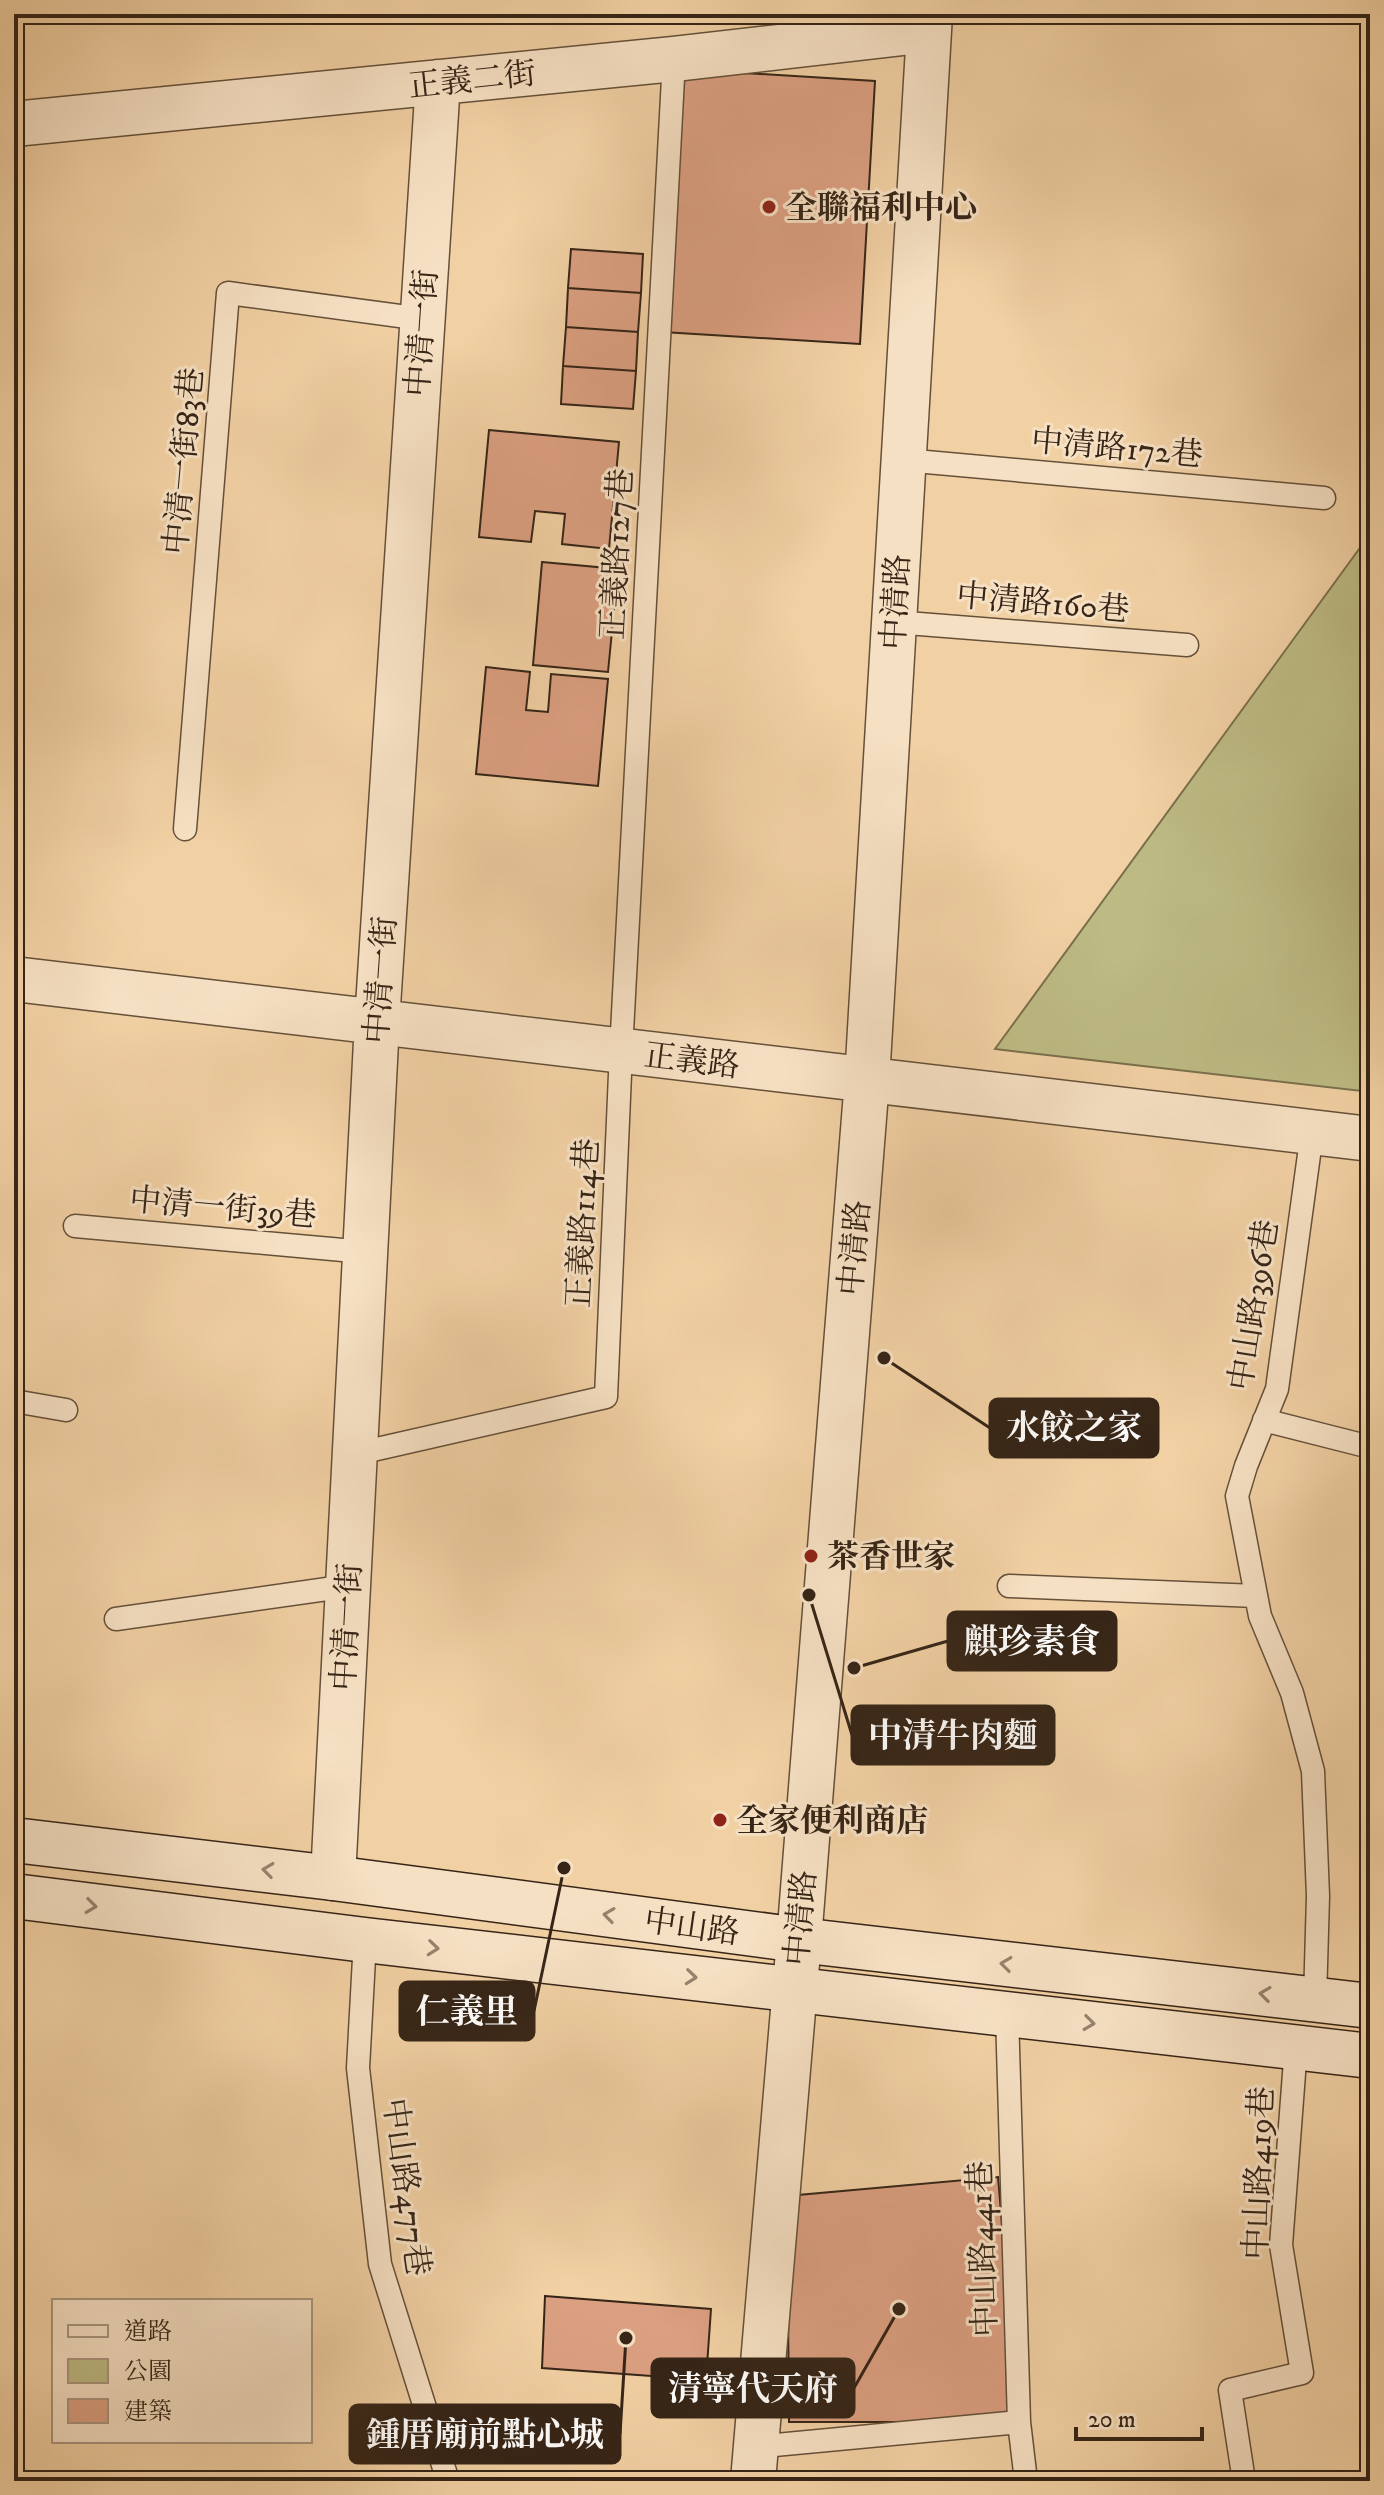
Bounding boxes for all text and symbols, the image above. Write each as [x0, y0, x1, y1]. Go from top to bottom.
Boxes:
street label: 正義二街 [406, 54, 538, 108]
place label: 全聯福利中心 [785, 189, 977, 229]
marker: 全聯福利中心 [760, 198, 778, 216]
street label: 中清一街 [399, 268, 447, 398]
street label: 中清一街83巷 [157, 366, 213, 557]
street label: 中清路172巷 [1029, 422, 1204, 476]
street label: 正義路127巷 [594, 467, 642, 641]
street label: 中清路 [875, 553, 919, 651]
street label: 中清路160巷 [955, 577, 1131, 631]
street label: 中清一街 [358, 915, 406, 1045]
street label: 正義路 [642, 1036, 742, 1088]
street label: 正義路114巷 [560, 1137, 608, 1309]
street label: 中清一街39巷 [127, 1181, 318, 1237]
street label: 中清路 [832, 1199, 880, 1298]
street label: 中山路396巷 [1222, 1217, 1288, 1394]
callout: 水餃之家 [990, 1399, 1158, 1457]
text: 水餃之家 [1006, 1408, 1142, 1450]
place label: 茶香世家 [827, 1538, 955, 1578]
marker: 茶香世家 [802, 1547, 820, 1565]
street label: 中清一街 [325, 1562, 371, 1692]
callout: 麒珍素食 [948, 1612, 1116, 1670]
text: 麒珍素食 [964, 1622, 1100, 1664]
callout: 中清牛肉麵 [852, 1706, 1054, 1764]
text: 中清牛肉麵 [868, 1716, 1038, 1758]
place label: 全家便利商店 [736, 1802, 928, 1842]
marker: 全家便利商店 [711, 1811, 729, 1829]
one-way arrow [261, 1862, 274, 1879]
street label: 中清路 [778, 1869, 826, 1968]
one-way arrow [85, 1897, 98, 1914]
street label: 中山路 [641, 1901, 742, 1954]
one-way arrow [603, 1906, 616, 1923]
one-way arrow [427, 1939, 440, 1956]
one-way arrow [1000, 1956, 1013, 1973]
one-way arrow [685, 1968, 698, 1985]
callout: 仁義里 [400, 1982, 534, 2040]
one-way arrow [1258, 1986, 1272, 2003]
text: 仁義里 [416, 1992, 518, 2034]
one-way arrow [1082, 2015, 1095, 2032]
street label: 中山路419巷 [1237, 2085, 1283, 2261]
street label: 中山路477巷 [373, 2096, 437, 2279]
street label: 中山路441巷 [961, 2160, 1007, 2338]
legend [52, 2299, 312, 2443]
text: 道路 [124, 2317, 172, 2347]
text: 公園 [124, 2357, 172, 2387]
callout: 清寧代天府 [652, 2359, 854, 2417]
text: 清寧代天府 [668, 2369, 838, 2411]
scale bar [1076, 2391, 1202, 2441]
text: 建築 [124, 2397, 172, 2427]
callout: 鍾厝廟前點心城 [350, 2405, 620, 2463]
text: 20 m [1088, 2405, 1136, 2435]
text: 鍾厝廟前點心城 [366, 2415, 604, 2457]

